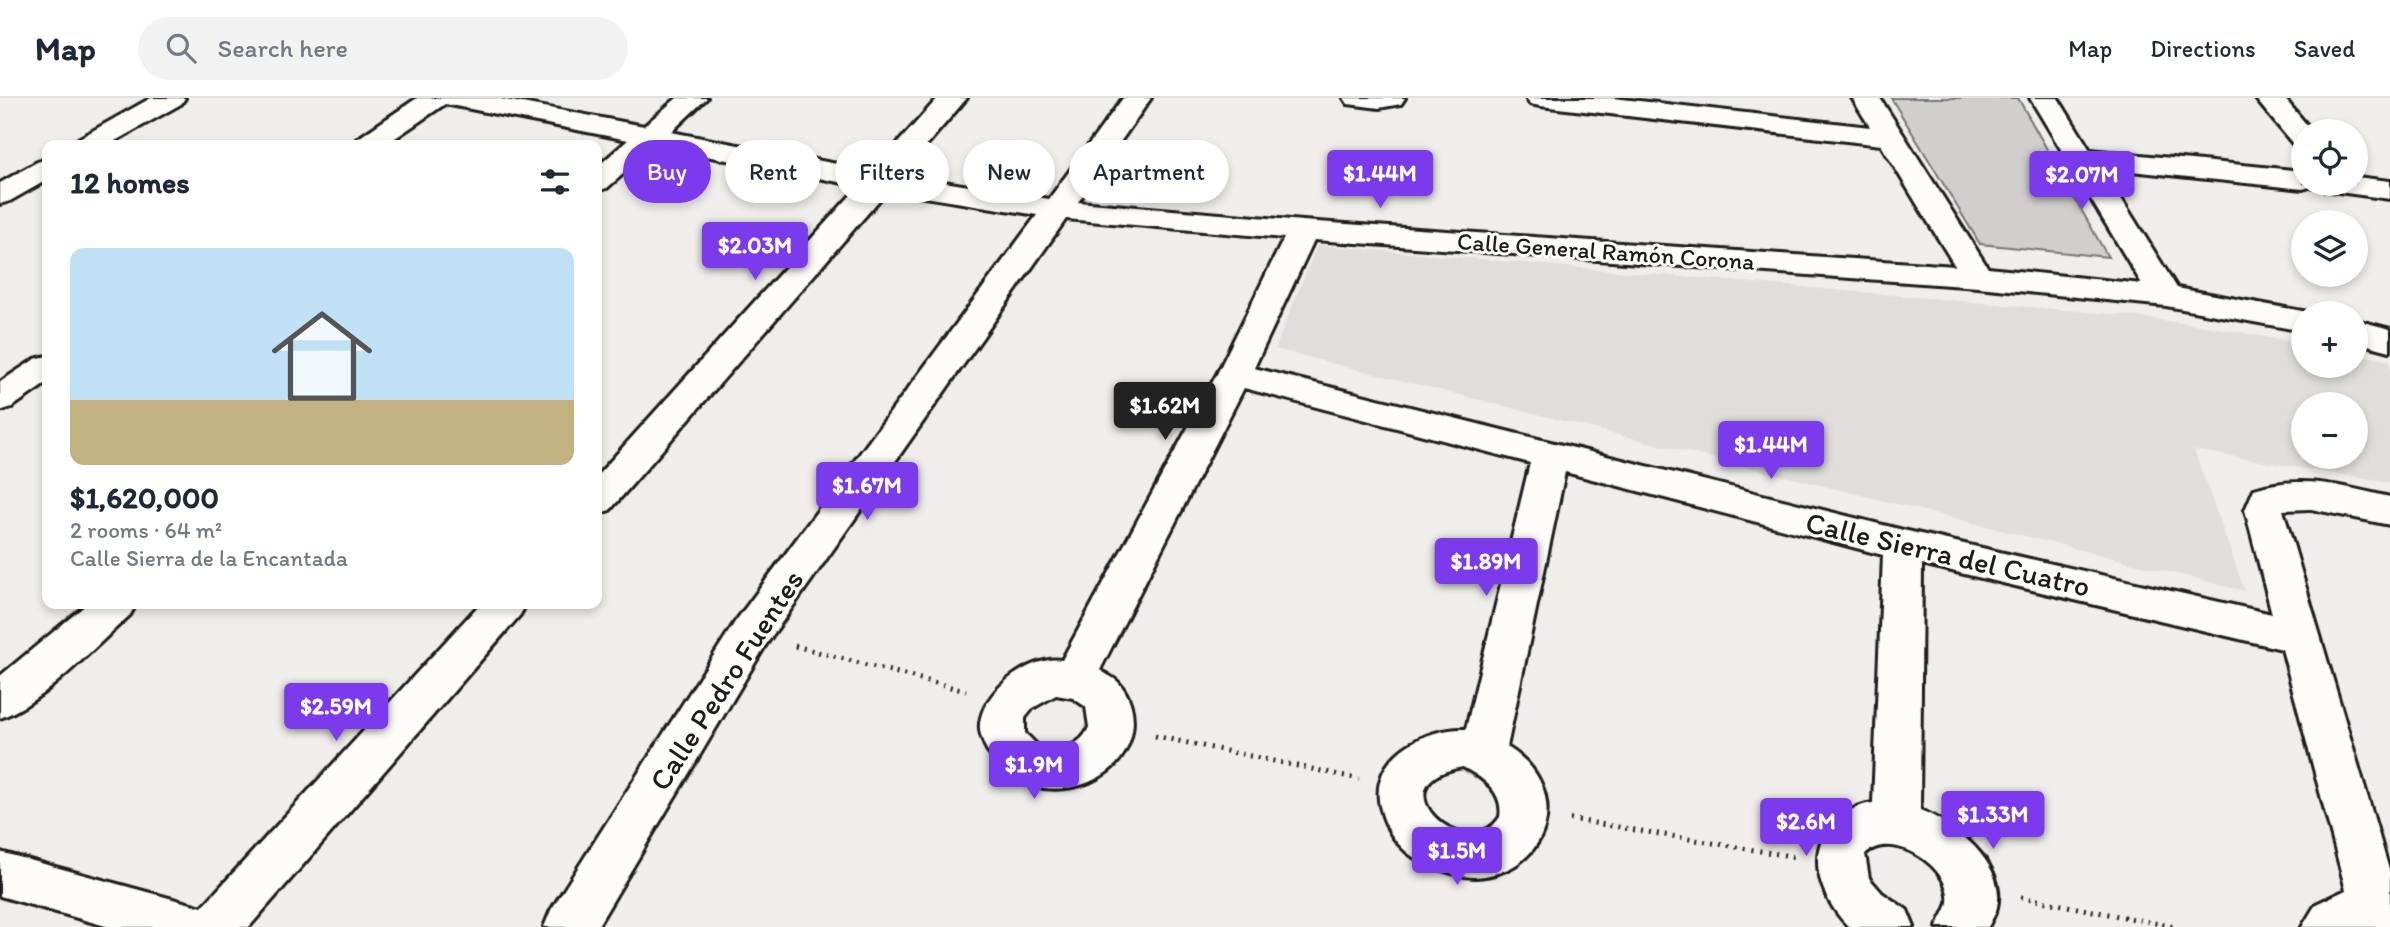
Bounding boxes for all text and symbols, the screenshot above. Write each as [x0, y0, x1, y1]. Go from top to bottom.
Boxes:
search box [138, 17, 628, 80]
text: Map [35, 29, 96, 68]
icon: search [162, 29, 200, 67]
text: Search here [218, 32, 348, 64]
text: Map [2068, 34, 2112, 63]
text: Directions [2150, 34, 2256, 63]
text: Saved [2294, 34, 2355, 63]
map controls [2291, 119, 2368, 469]
button: locate [2291, 119, 2368, 196]
chip: Buy [623, 140, 711, 203]
chip: Rent [725, 140, 821, 203]
chip: Filters [835, 140, 949, 203]
chip: New [963, 140, 1055, 203]
chip: Apartment [1069, 140, 1229, 203]
pin: $1.44M [1323, 150, 1437, 210]
pin: $2.07M [2025, 152, 2139, 211]
text: $1.44M [1343, 159, 1417, 187]
text: $2.07M [2045, 160, 2119, 188]
icon: filters [536, 163, 574, 201]
text: 12 homes [70, 164, 190, 201]
button: layers [2291, 210, 2368, 287]
pin: $2.03M [698, 222, 812, 282]
street label: Calle General Ramón Corona [1456, 226, 1756, 276]
text: $2.03M [718, 231, 792, 259]
icon: home [259, 293, 385, 419]
button: + [2291, 301, 2368, 378]
pin: $1.62M [1108, 382, 1222, 442]
text: $1.62M [1130, 391, 1200, 419]
button: − [2291, 392, 2368, 469]
pin: $1.44M [1714, 422, 1828, 481]
text: $1.44M [1734, 430, 1808, 458]
pin: $1.67M [810, 462, 924, 522]
text: $1.67M [832, 471, 902, 499]
text: $1,620,000 [70, 479, 219, 516]
street label: Calle Sierra del Cuatro [1802, 503, 2094, 605]
text: 2 rooms · 64 m² [70, 516, 222, 544]
pin: $1.89M [1429, 538, 1543, 598]
text: Calle Sierra de la Encantada [70, 544, 348, 572]
text: $1.89M [1451, 547, 1521, 575]
street label: Calle Pedro Fuentes [641, 563, 811, 797]
pin: $2.59M [279, 684, 393, 743]
text: $2.59M [300, 692, 372, 720]
pin: $1.9M [985, 742, 1083, 801]
text: $1.9M [1005, 750, 1063, 778]
pin: $1.33M [1936, 792, 2050, 851]
pin: $2.6M [1757, 798, 1855, 858]
text: $1.33M [1957, 800, 2029, 828]
text: $2.6M [1776, 807, 1836, 835]
pin: $1.5M [1408, 828, 1506, 887]
text: $1.5M [1428, 836, 1486, 864]

